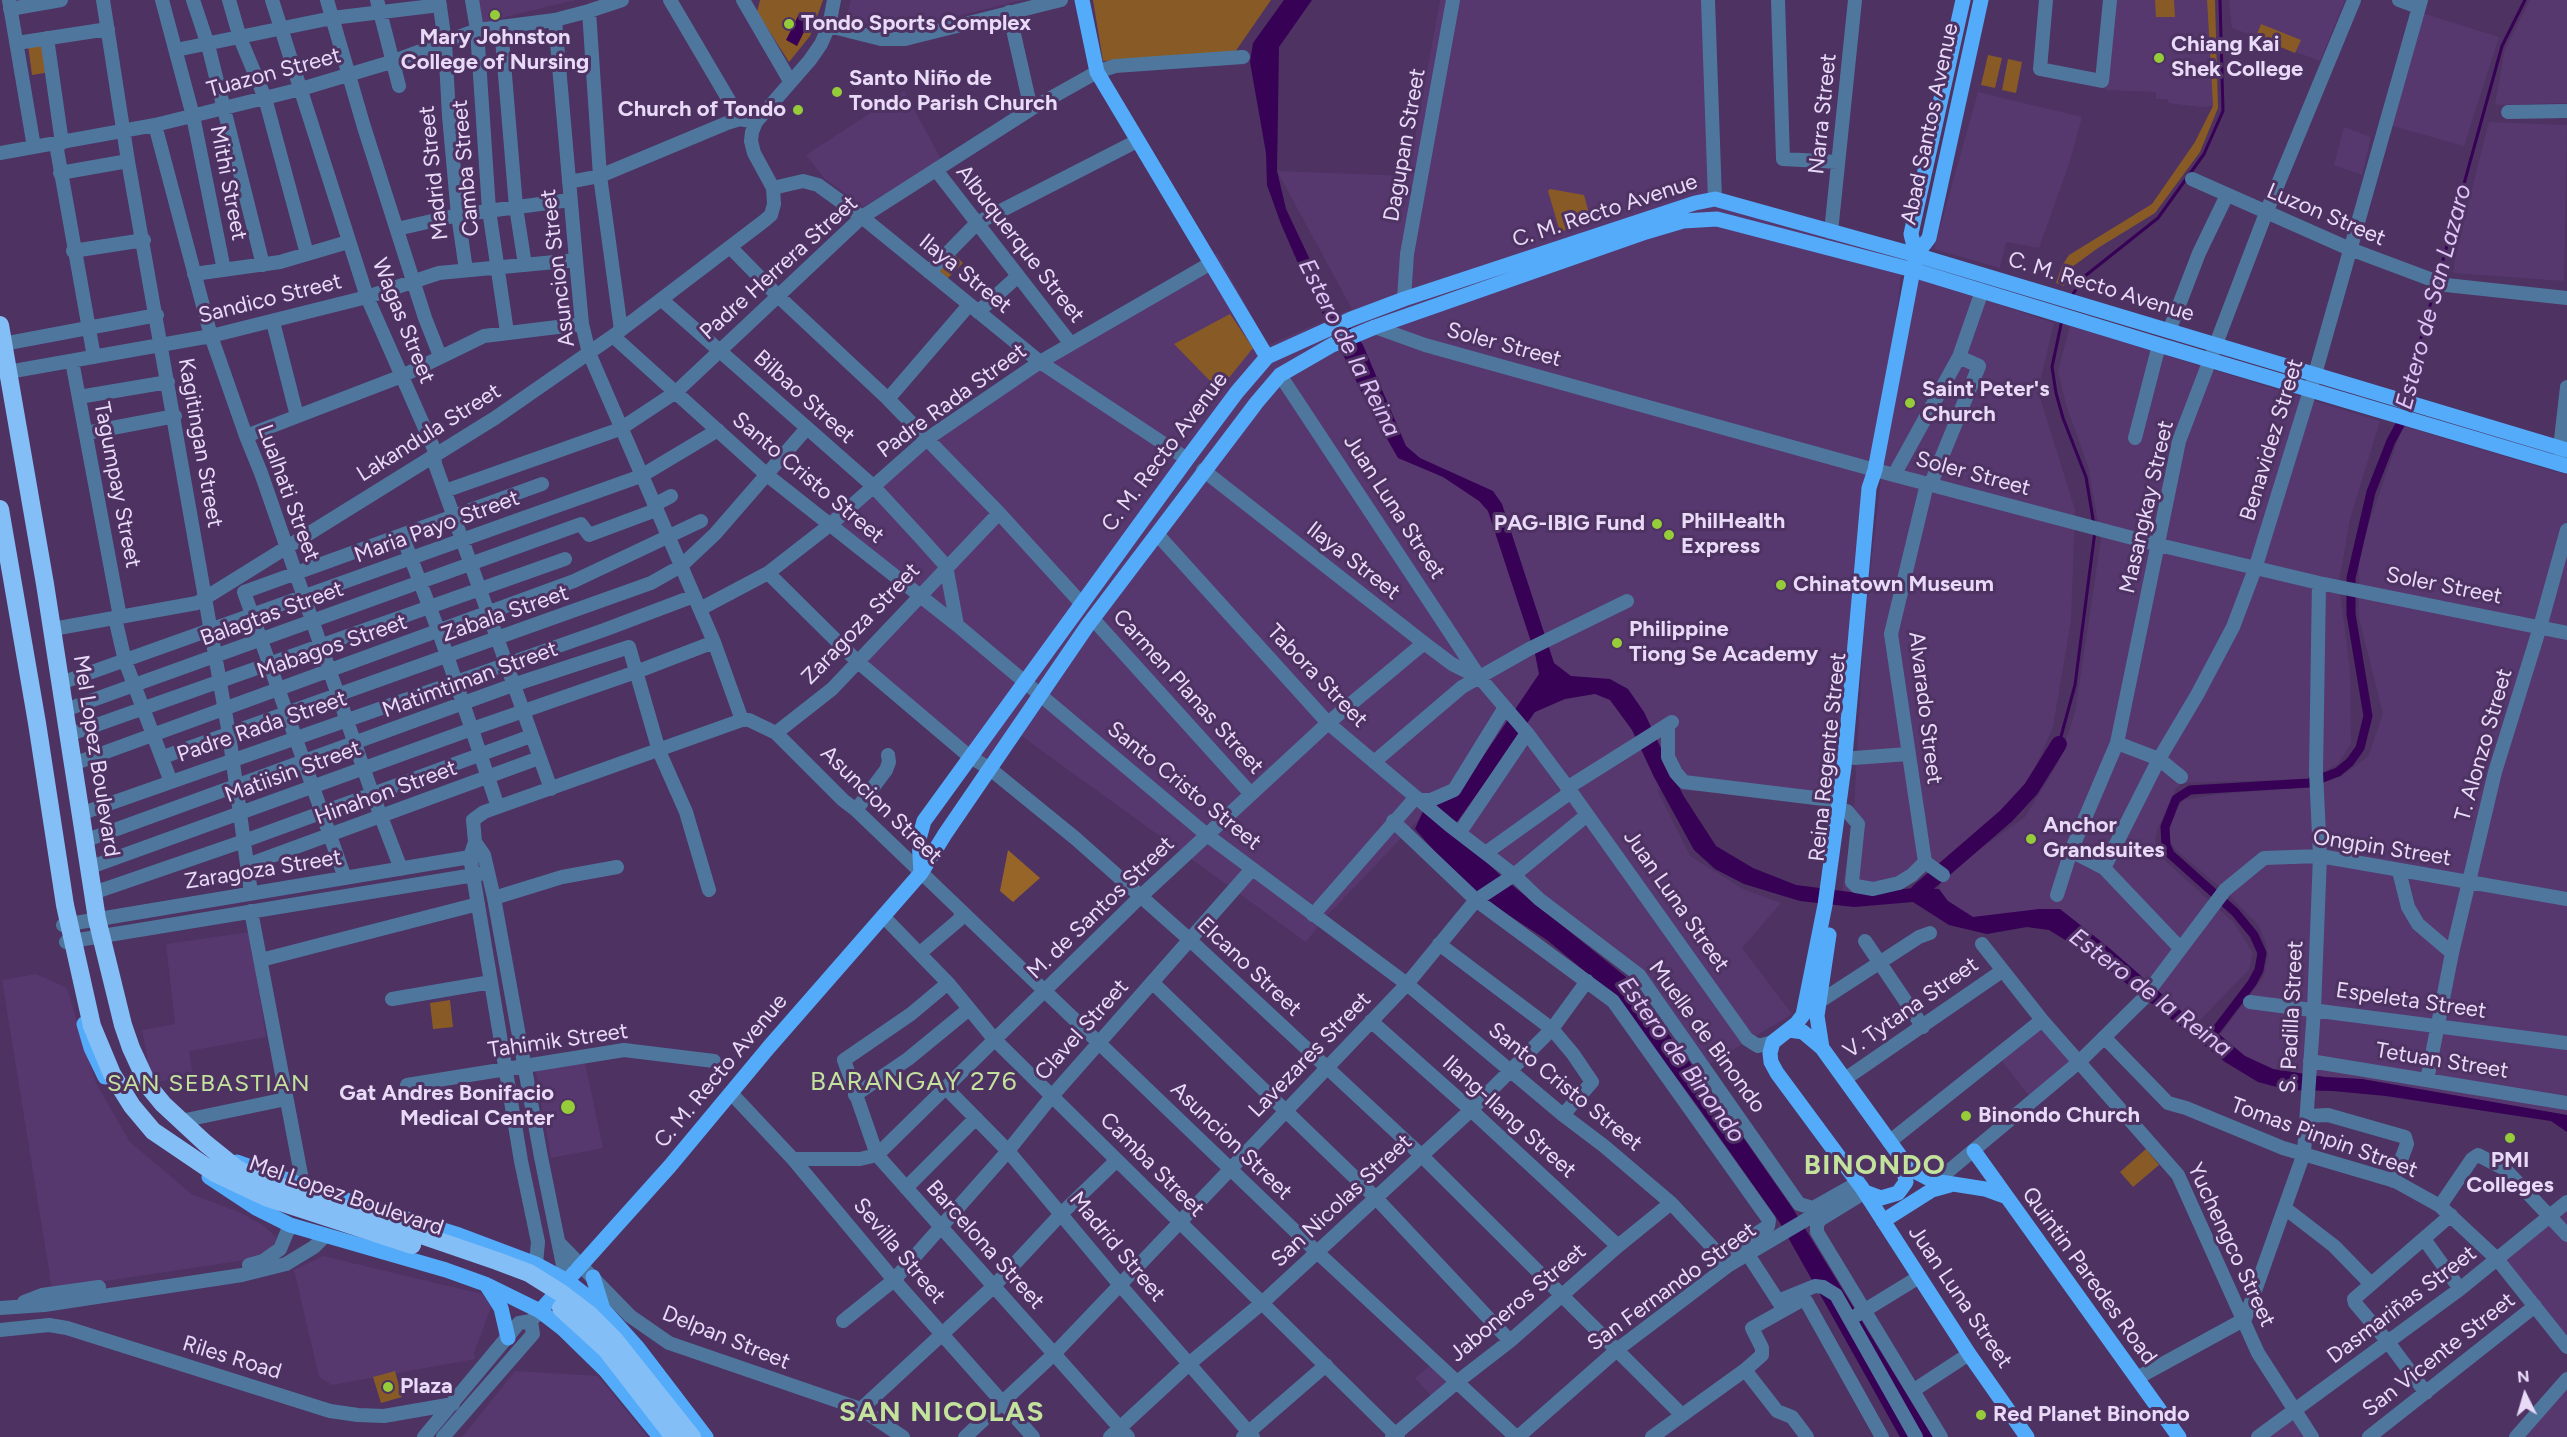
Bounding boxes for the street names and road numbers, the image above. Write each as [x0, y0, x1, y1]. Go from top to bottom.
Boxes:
street label: Abad Santos Avenue [1896, 21, 1964, 227]
street label: Tuazon Street [204, 42, 344, 104]
street label: Narra Street [1804, 52, 1842, 176]
street label: Dagupan Street [1379, 66, 1431, 224]
street label: Camba Street [447, 99, 485, 237]
street label: Madrid Street [414, 104, 454, 242]
street label: Mithi Street [204, 123, 252, 243]
street label: Albuquerque Street [950, 160, 1090, 328]
street label: C. M. Recto Avenue [1509, 169, 1701, 253]
street label: Luzon Street [2263, 178, 2389, 252]
street label: Asuncion Street [535, 188, 581, 348]
street label: Padre Herrera Street [695, 190, 863, 346]
street label: Ilaya Street [913, 229, 1017, 319]
street label: C. M. Recto Avenue [2005, 246, 2197, 328]
street label: Wagas Street [366, 254, 440, 388]
street label: Sandico Street [196, 268, 344, 330]
street label: Soler Street [1444, 317, 1564, 373]
street label: Padre Rada Street [872, 338, 1032, 464]
street label: Bilbao Street [748, 345, 860, 449]
street label: Kagitingan Street [172, 356, 228, 530]
street label: Benavidez Street [2235, 356, 2309, 524]
street label: C. M. Recto Avenue [1096, 367, 1234, 537]
street label: Lakandula Street [352, 378, 506, 488]
street label: Tagumpay Street [88, 400, 146, 570]
street label: Santo Cristo Street [727, 407, 889, 549]
street label: Masangkay Street [2114, 418, 2180, 596]
street label: Lualhati Street [251, 421, 325, 565]
street label: Juan Luna Street [1338, 430, 1450, 584]
street label: Soler Street [1913, 446, 2033, 502]
street label: Maria Payo Street [351, 485, 523, 569]
street label: Ilaya Street [1301, 516, 1405, 606]
street label: Zaragoza Street [796, 558, 926, 690]
street label: Soler Street [2384, 562, 2504, 610]
street label: Balagtas Street [197, 576, 347, 652]
street label: Zabala Street [438, 580, 572, 648]
street label: Carmen Planas Street [1107, 604, 1269, 780]
street label: Mabagos Street [254, 609, 410, 685]
street label: Tabora Street [1261, 619, 1373, 733]
street label: Alvarado Street [1903, 630, 1947, 786]
street label: Matimtiman Street [379, 636, 561, 724]
street label: Reina Regente Street [1804, 651, 1852, 863]
street label: Mel Lopez Boulevard [67, 653, 125, 859]
street label: T. Alonzo Street [2450, 666, 2518, 824]
street label: Padre Rada Street [174, 686, 350, 768]
street label: Santo Cristo Street [1102, 716, 1266, 856]
street label: Matiisin Street [221, 735, 365, 809]
street label: Asuncion Street [815, 740, 947, 870]
street label: Hinahon Street [311, 755, 461, 831]
street label: Ongpin Street [2311, 824, 2453, 872]
street label: Juan Luna Street [1617, 825, 1735, 977]
street label: M. de Santos Street [1022, 831, 1180, 985]
street label: Zaragoza Street [183, 845, 343, 895]
street label: Elcano Street [1191, 912, 1307, 1022]
street label: S. Padilla Street [2275, 940, 2309, 1094]
street label: V. Tytana Street [1838, 952, 1984, 1064]
street label: Muelle de Binondo [1643, 956, 1771, 1118]
street label: Clavel Street [1030, 974, 1134, 1086]
street label: Espeleta Street [2334, 977, 2488, 1025]
street label: Lavezares Street [1243, 987, 1377, 1123]
street label: C. M. Recto Avenue [649, 989, 793, 1153]
street label: Santo Cristo Street [1483, 1017, 1647, 1157]
street label: Tahimik Street [486, 1018, 630, 1064]
street label: Tetuan Street [2374, 1037, 2510, 1085]
street label: Ilang-Ilang Street [1437, 1050, 1581, 1184]
street label: Asuncion Street [1165, 1076, 1297, 1206]
street label: Tomas Pinpin Street [2227, 1092, 2421, 1184]
street label: Camba Street [1094, 1107, 1210, 1223]
street label: San Nicolas Street [1266, 1129, 1418, 1273]
street label: Mel Lopez Boulevard [245, 1150, 447, 1242]
street label: Yuchengco Street [2181, 1159, 2281, 1331]
street label: Barcelona Street [920, 1175, 1050, 1315]
street label: Quintin Paredes Road [2016, 1182, 2162, 1370]
street label: Madrid Street [1063, 1187, 1171, 1307]
street label: Sevilla Street [847, 1193, 951, 1309]
street label: San Fernando Street [1582, 1217, 1762, 1357]
street label: Juan Luna Street [1902, 1220, 2018, 1374]
street label: Jaboneros Street [1444, 1238, 1592, 1368]
street label: Dasmariñas Street [2322, 1240, 2482, 1370]
street label: San Vicente Street [2357, 1287, 2521, 1423]
street label: Delpan Street [658, 1300, 794, 1376]
street label: Riles Road [179, 1330, 285, 1386]

